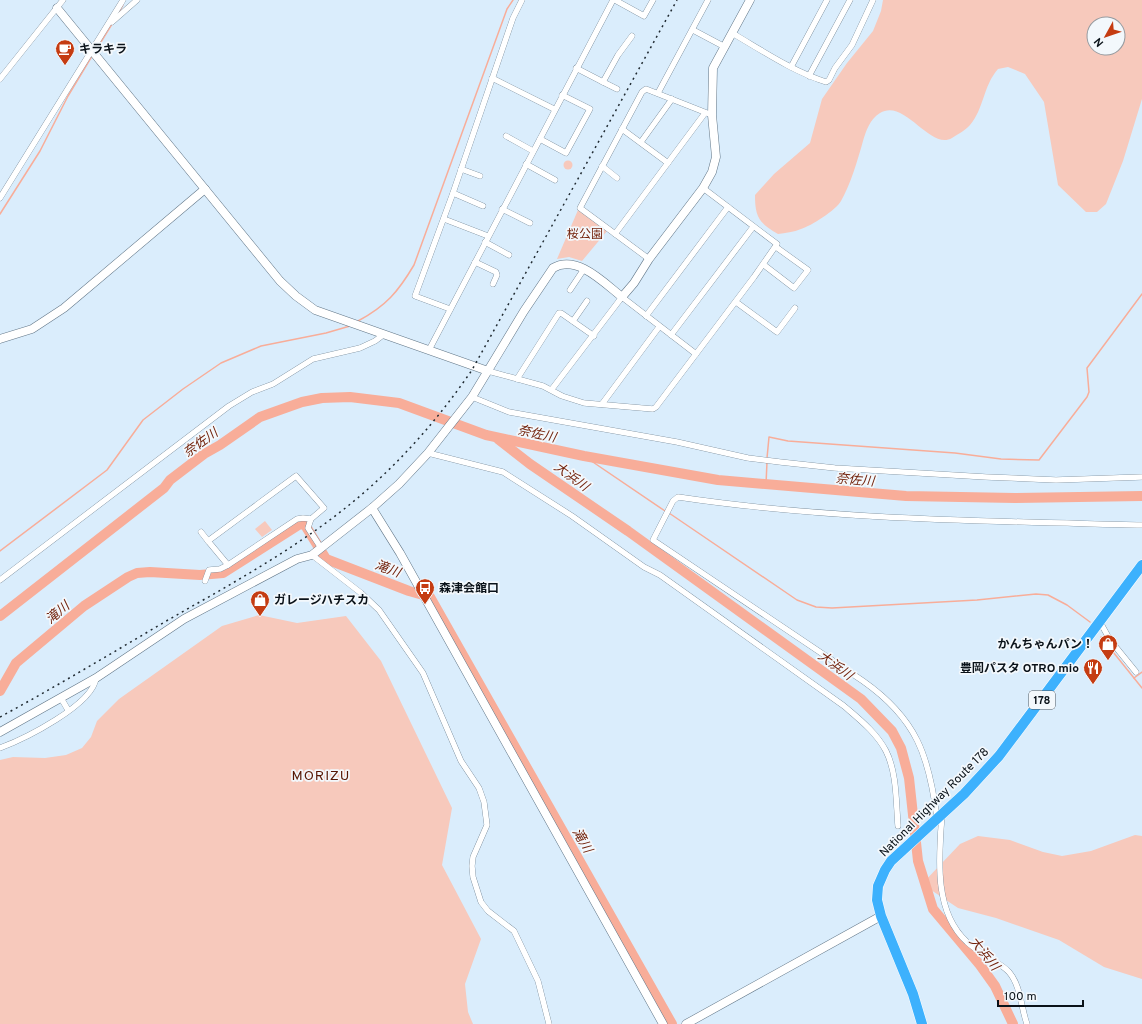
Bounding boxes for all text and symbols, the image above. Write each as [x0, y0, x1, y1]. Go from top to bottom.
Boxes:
north arrow [1086, 16, 1126, 56]
text: N [1091, 34, 1107, 49]
cafe icon: キラキラ [54, 38, 76, 66]
place label: キラキラ [79, 42, 127, 58]
park label: 桜公園 [567, 227, 603, 243]
water label: 奈佐川 [516, 423, 559, 447]
water label: 奈佐川 [181, 425, 223, 462]
water label: 大浜川 [550, 460, 593, 497]
water label: 奈佐川 [835, 471, 877, 491]
water label: 滝川 [372, 558, 404, 583]
bus stop icon: 森津会館口 [414, 577, 436, 605]
place label: 森津会館口 [439, 581, 499, 597]
shop icon: ガレージハチスカ [249, 589, 271, 617]
place label: ガレージハチスカ [274, 593, 369, 609]
water label: 滝川 [43, 598, 75, 628]
shop icon: かんちゃんパン！ [1097, 633, 1119, 661]
place label: かんちゃんパン！ [997, 637, 1094, 653]
water label: 大浜川 [814, 649, 857, 686]
restaurant icon: 豊岡パスタ OTRO mio [1082, 657, 1104, 685]
place label: 豊岡パスタ OTRO mio [960, 661, 1079, 677]
road number: 178 [1029, 691, 1055, 709]
street label: National Highway Route 178 [877, 745, 993, 861]
district label: MORIZU [292, 768, 350, 785]
water label: 滝川 [568, 826, 596, 858]
water label: 大浜川 [965, 934, 1003, 976]
scale bar [998, 982, 1083, 1008]
text: 100 m [1004, 989, 1037, 1005]

